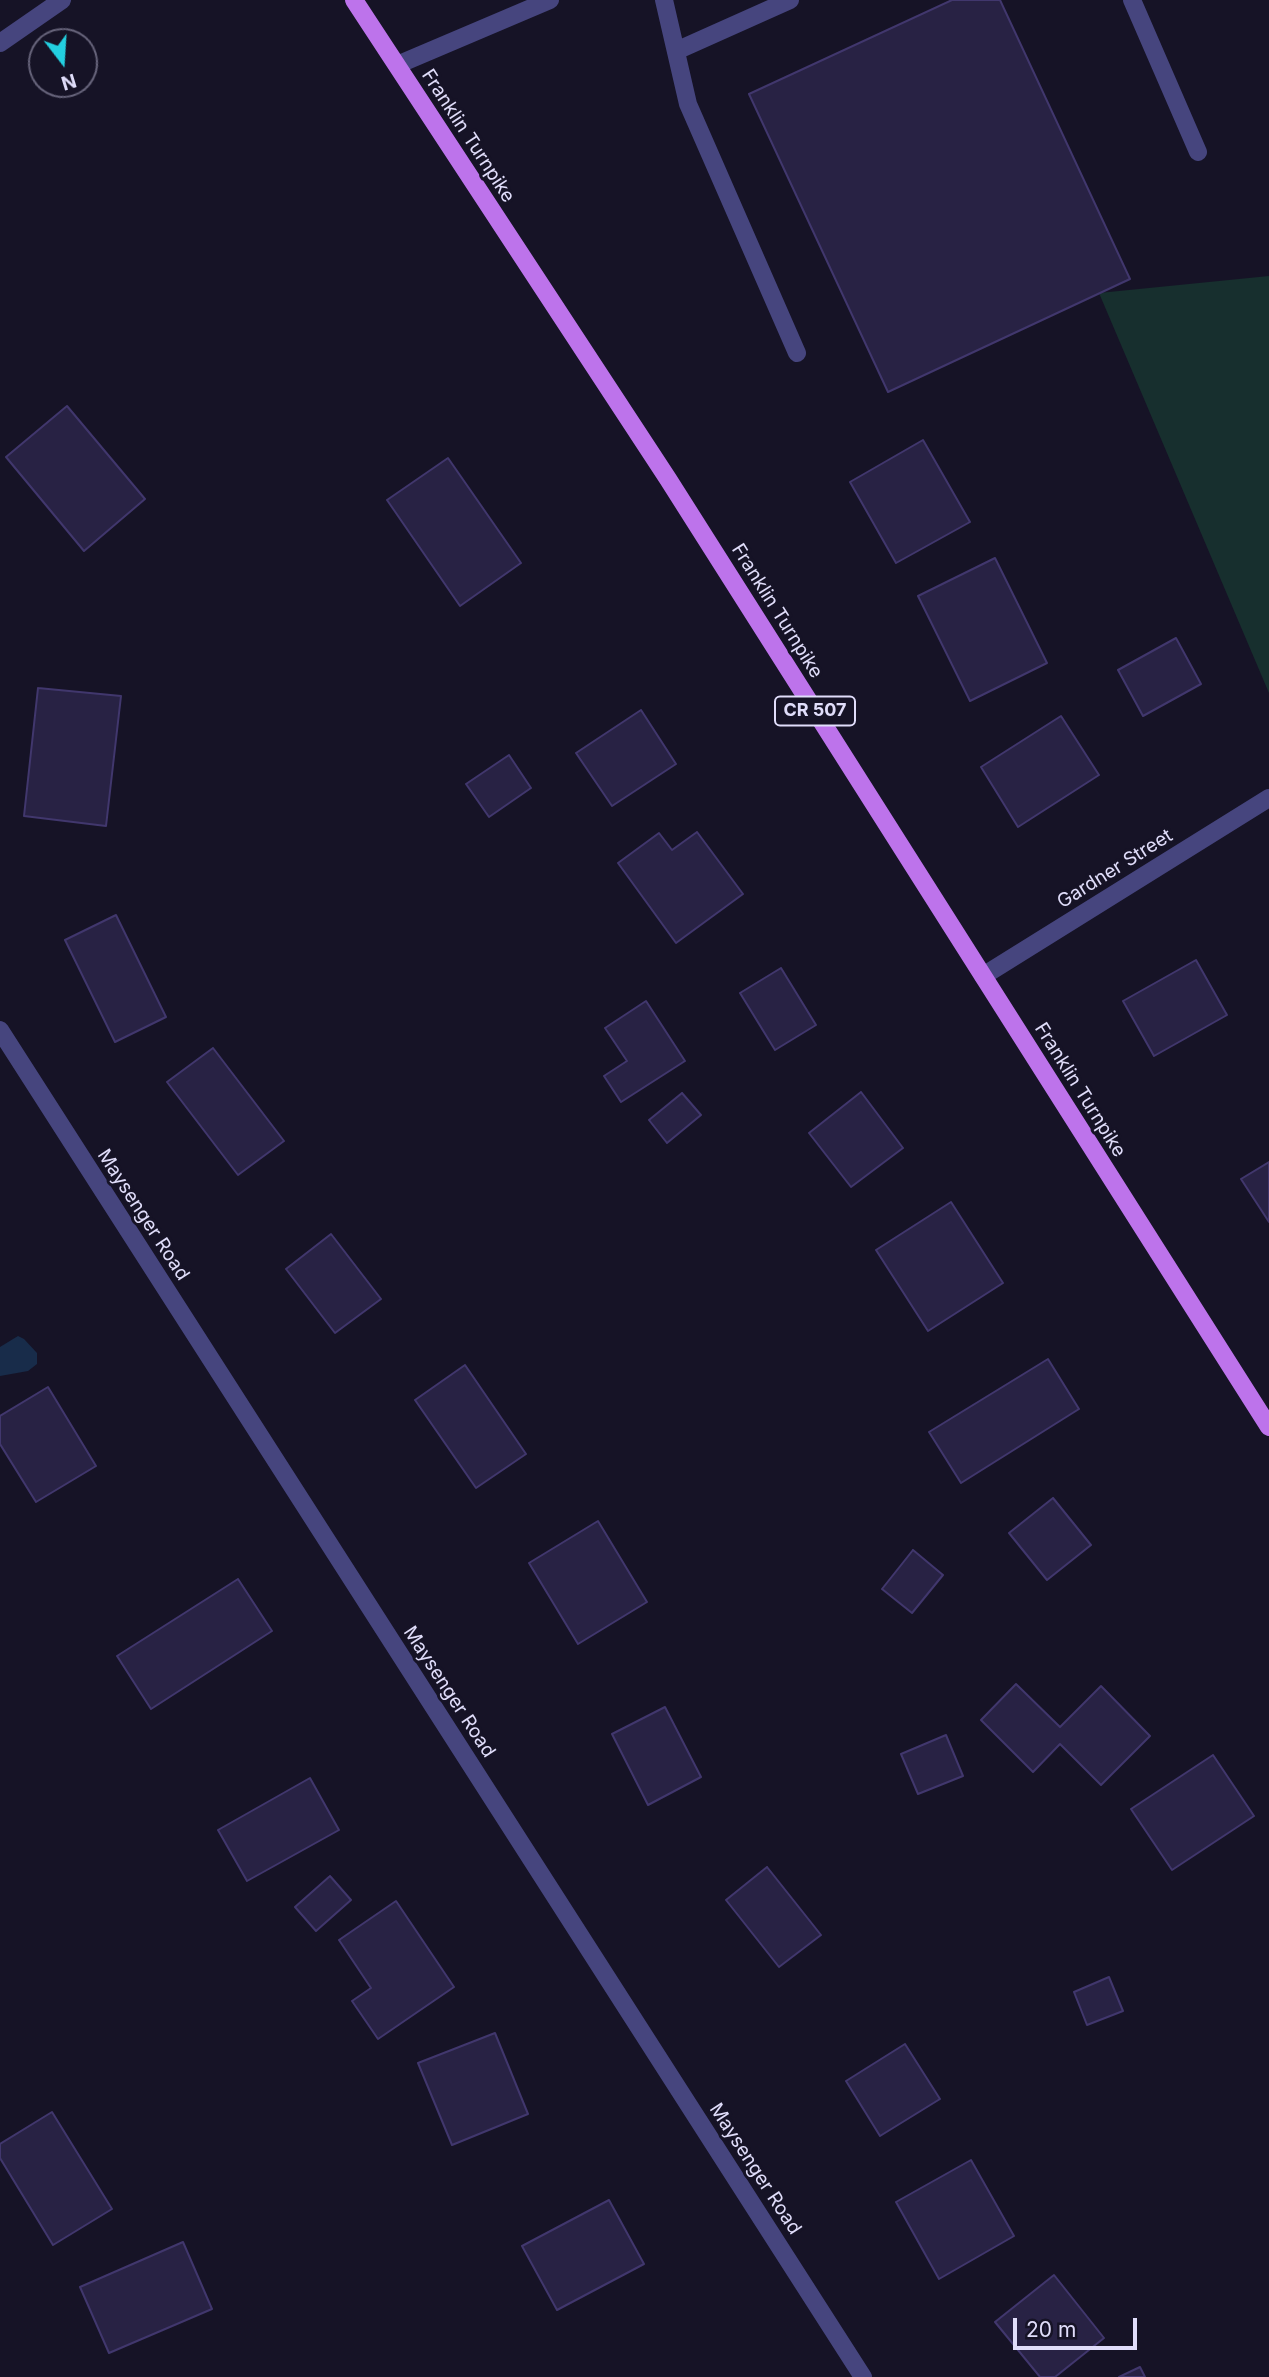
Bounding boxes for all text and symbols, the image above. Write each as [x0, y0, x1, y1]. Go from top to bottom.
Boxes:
north arrow [28, 28, 98, 98]
street label: Franklin Turnpike [417, 65, 519, 207]
text: N [58, 69, 79, 95]
street label: Franklin Turnpike [727, 540, 827, 682]
road number: CR 507 [775, 696, 855, 726]
street label: Gardner Street [1053, 824, 1177, 914]
street label: Franklin Turnpike [1030, 1019, 1130, 1161]
street label: Maysenger Road [92, 1145, 194, 1285]
street label: Maysenger Road [398, 1622, 500, 1762]
street label: Maysenger Road [704, 2099, 806, 2239]
scale bar [1017, 2304, 1141, 2348]
text: 20 m [1026, 2317, 1076, 2342]

